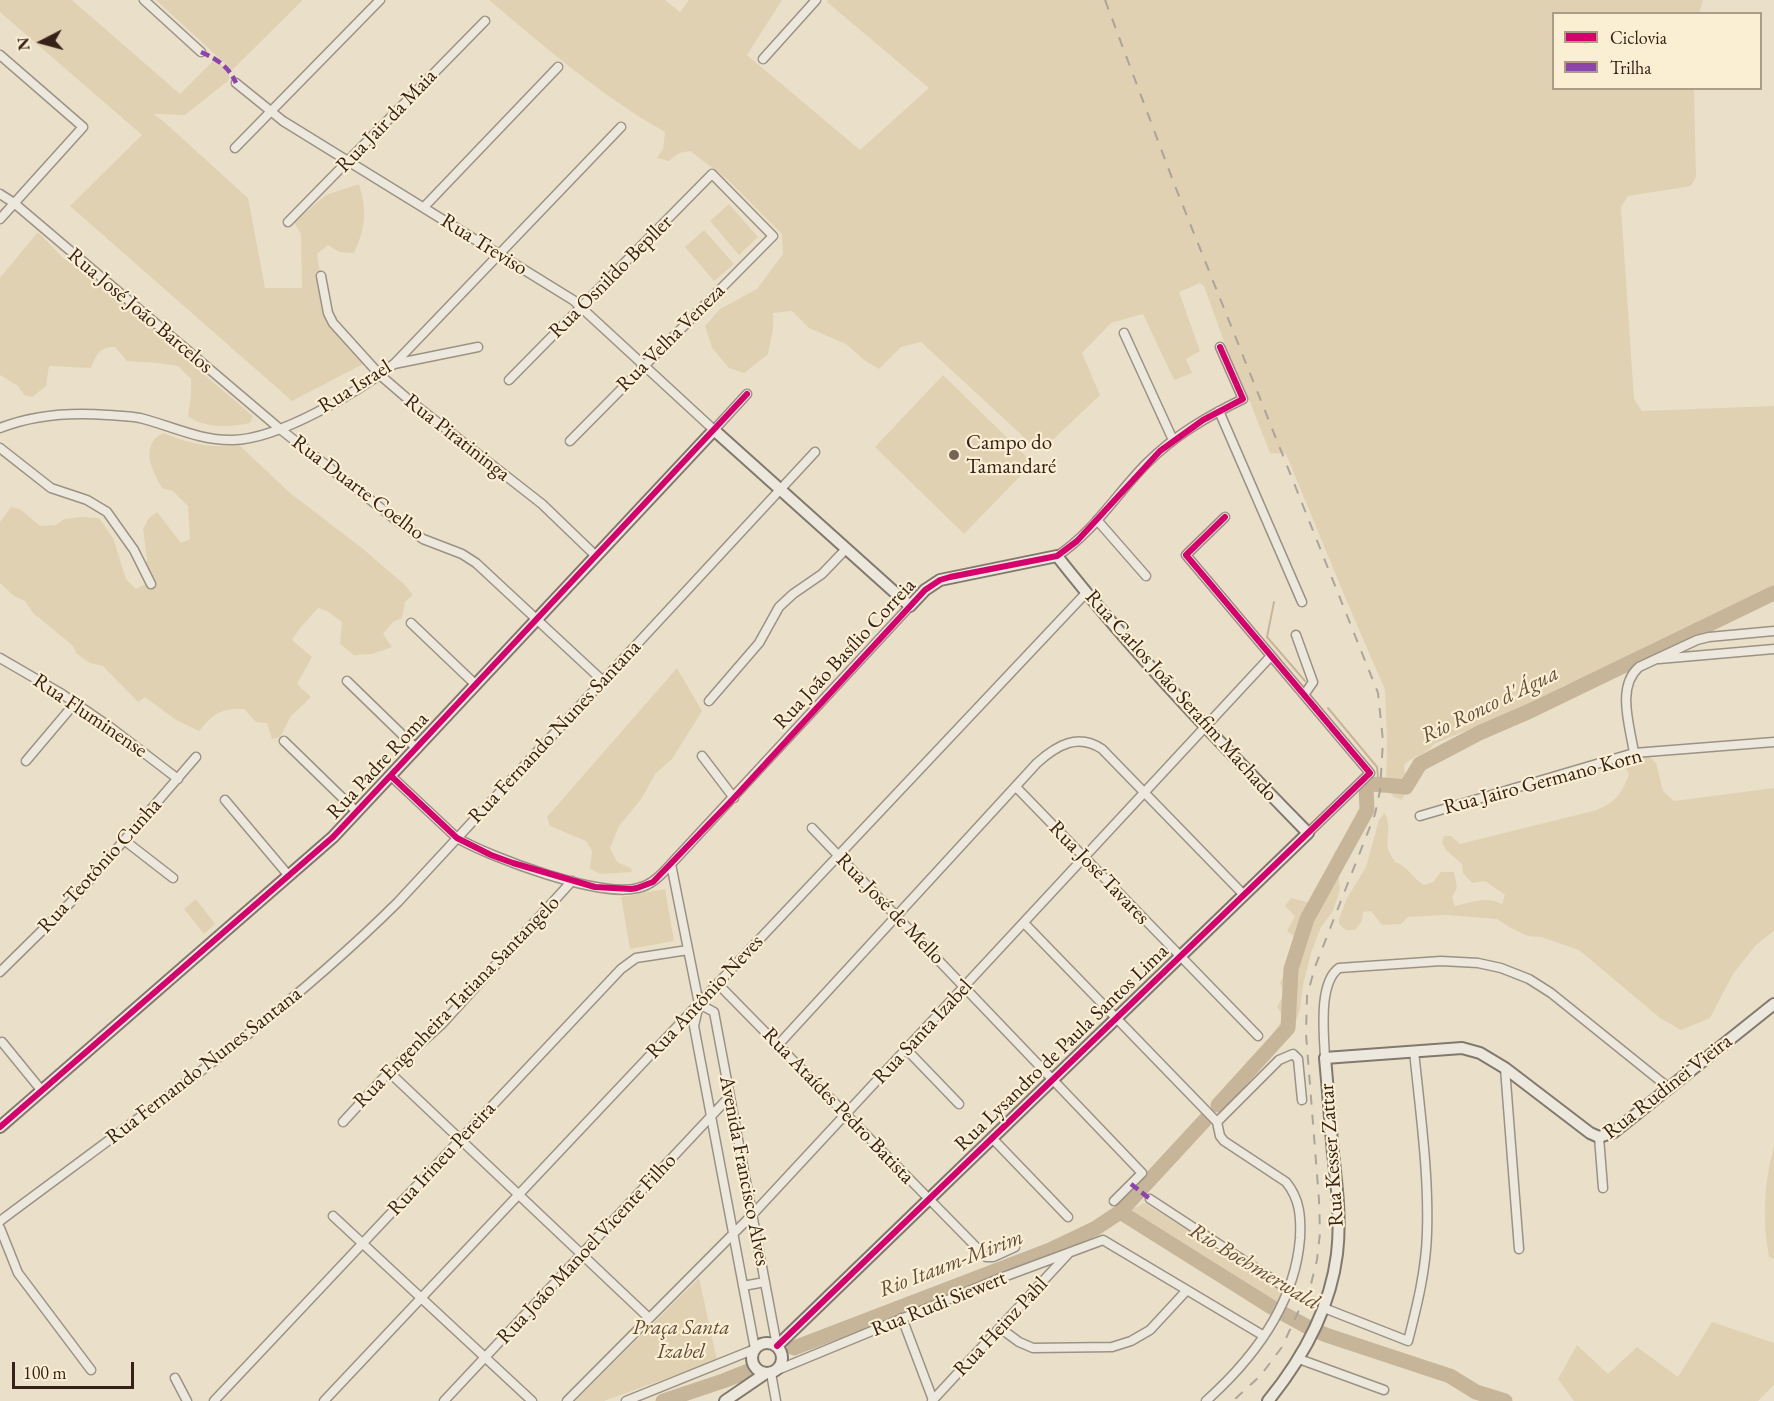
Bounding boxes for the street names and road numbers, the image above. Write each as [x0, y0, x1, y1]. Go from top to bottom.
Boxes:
street label: Rua Jair da Maia [331, 64, 443, 178]
street label: Rua Treviso [436, 209, 532, 281]
street label: Rua Osnildo Bepller [544, 210, 678, 344]
street label: Rua José João Barcelos [62, 243, 218, 379]
street label: Rua Velha Veneza [612, 279, 730, 397]
street label: Rua Israel [314, 355, 396, 419]
street label: Rua Piratininga [399, 389, 515, 487]
street label: Rua Duarte Coelho [287, 430, 429, 546]
street label: Rua João Basílio Correia [769, 573, 921, 735]
street label: Rua Carlos João Serafim Machado [1079, 585, 1283, 807]
street label: Rua Fernando Nunes Santana [463, 635, 647, 829]
street label: Rua Fluminense [28, 669, 152, 763]
street label: Rua Padre Roma [322, 707, 434, 825]
street label: Rua Jairo Germano Korn [1441, 743, 1645, 821]
street label: Rua Teotônio Cunha [33, 793, 167, 939]
street label: Rua José Tavares [1043, 816, 1155, 930]
street label: Rua José de Mello [830, 848, 950, 970]
street label: Rua Engenheira Tatiana Santangelo [349, 890, 565, 1114]
street label: Rua Antônio Neves [641, 930, 769, 1064]
street label: Rua Lysandro de Paula Santos Lima [950, 939, 1174, 1157]
street label: Rua Santa Izabel [868, 974, 978, 1090]
street label: Rua Fernando Nunes Santana [101, 982, 307, 1150]
street label: Rua Ataídes Pedro Batista [757, 1022, 919, 1190]
street label: Rua Rudinei Vieira [1599, 1029, 1737, 1145]
street label: Avenida Francisco Alves [713, 1074, 775, 1268]
street label: Rua Kesser Zattar [1314, 1082, 1350, 1228]
street label: Rua Irineu Pereira [383, 1097, 501, 1221]
street label: Rua João Manoel Vicente Filho [492, 1148, 682, 1350]
street label: Rua Rudi Siewert [868, 1265, 1010, 1343]
street label: Rua Heinz Pahl [948, 1272, 1054, 1382]

